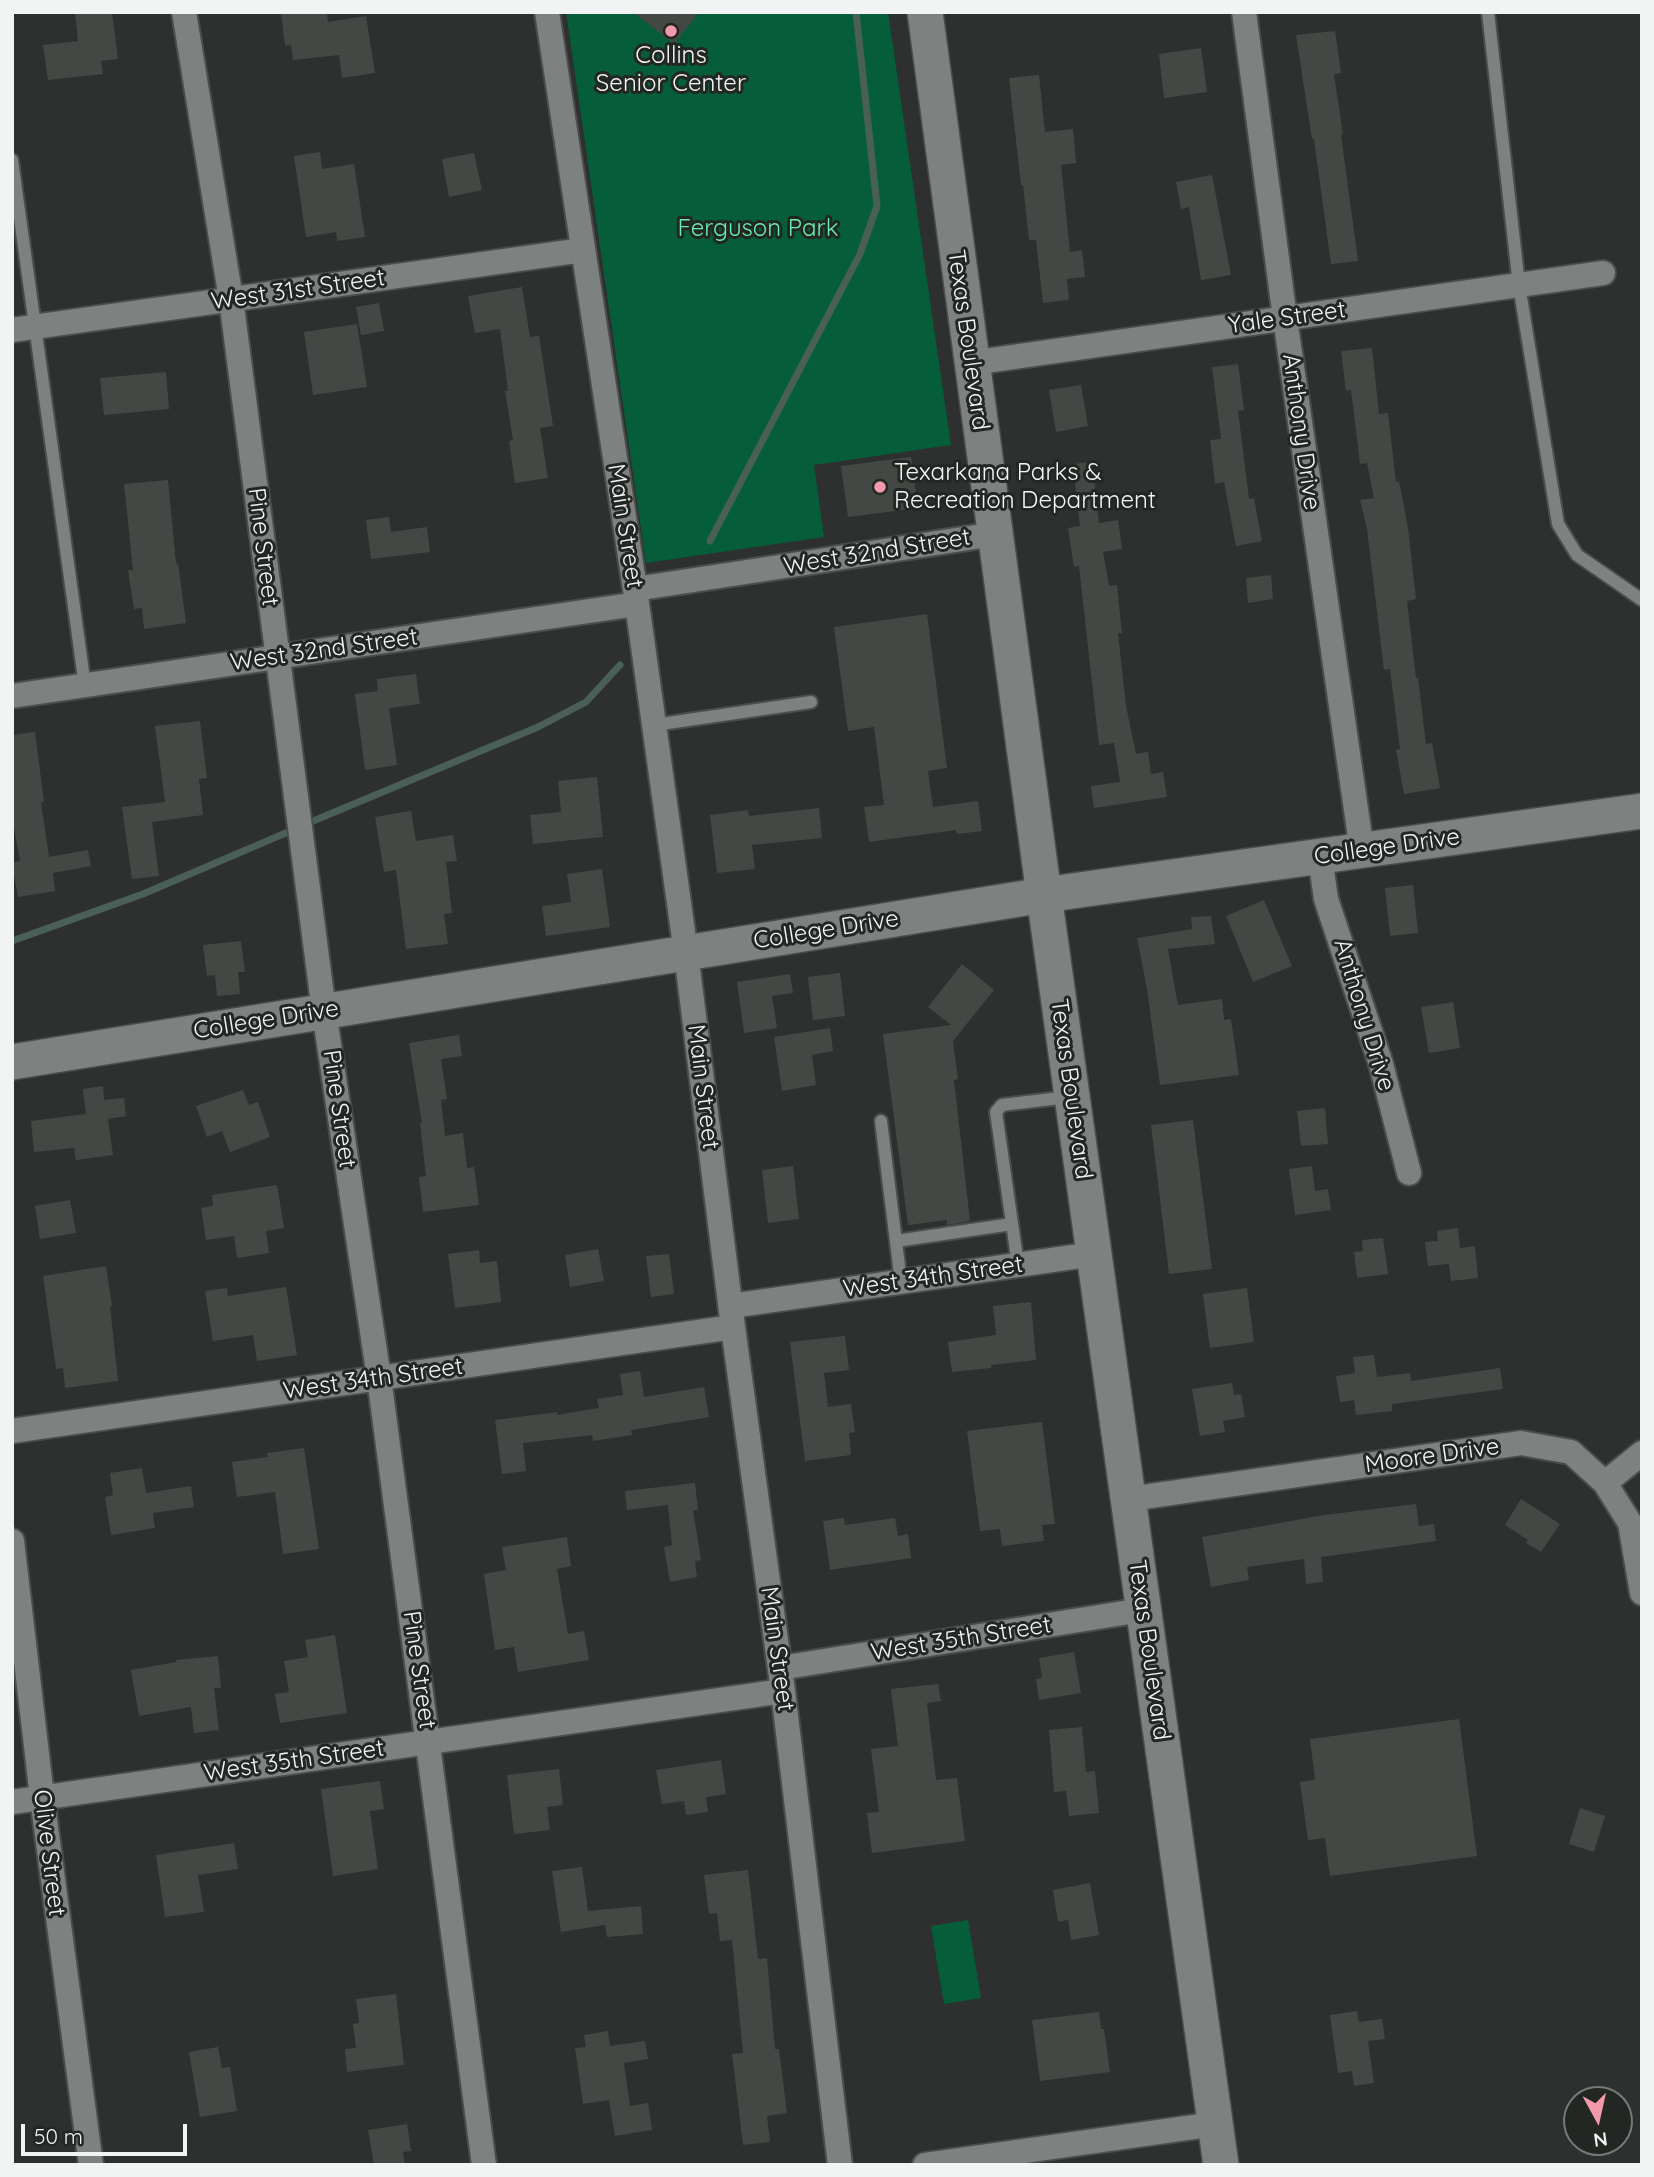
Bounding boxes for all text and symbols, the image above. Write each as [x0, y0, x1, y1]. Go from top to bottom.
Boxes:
marker: Collins Senior Center [663, 23, 679, 39]
place label: Collins Senior Center [596, 42, 746, 98]
park label: Ferguson Park [677, 215, 839, 243]
street label: Texas Boulevard [941, 248, 995, 432]
street label: West 31st Street [209, 264, 387, 316]
street label: Yale Street [1226, 296, 1348, 340]
street label: Anthony Drive [1276, 352, 1326, 512]
place label: Texarkana Parks & Recreation Department [894, 459, 1156, 515]
street label: Main Street [601, 462, 649, 590]
marker: Texarkana Parks & Recreation Department [872, 479, 888, 495]
street label: Pine Street [241, 486, 285, 608]
street label: West 32nd Street [782, 523, 972, 581]
street label: West 32nd Street [229, 623, 419, 677]
street label: College Drive [1312, 823, 1462, 871]
street label: College Drive [751, 904, 901, 956]
street label: Anthony Drive [1327, 936, 1401, 1094]
street label: College Drive [191, 994, 341, 1046]
street label: Texas Boulevard [1044, 997, 1098, 1181]
street label: Main Street [681, 1023, 725, 1151]
street label: Pine Street [316, 1048, 362, 1170]
street label: West 34th Street [841, 1250, 1025, 1304]
street label: West 34th Street [281, 1352, 465, 1406]
street label: Moore Drive [1363, 1432, 1501, 1480]
street label: Texas Boulevard [1122, 1558, 1176, 1742]
street label: Main Street [754, 1585, 800, 1713]
street label: Pine Street [396, 1609, 442, 1731]
street label: West 35th Street [869, 1611, 1053, 1667]
street label: West 35th Street [202, 1734, 386, 1788]
street label: Olive Street [27, 1788, 71, 1918]
north arrow [1563, 2086, 1633, 2156]
scale bar [24, 2110, 191, 2154]
text: 50 m [34, 2123, 83, 2149]
text: N [1592, 2127, 1609, 2153]

